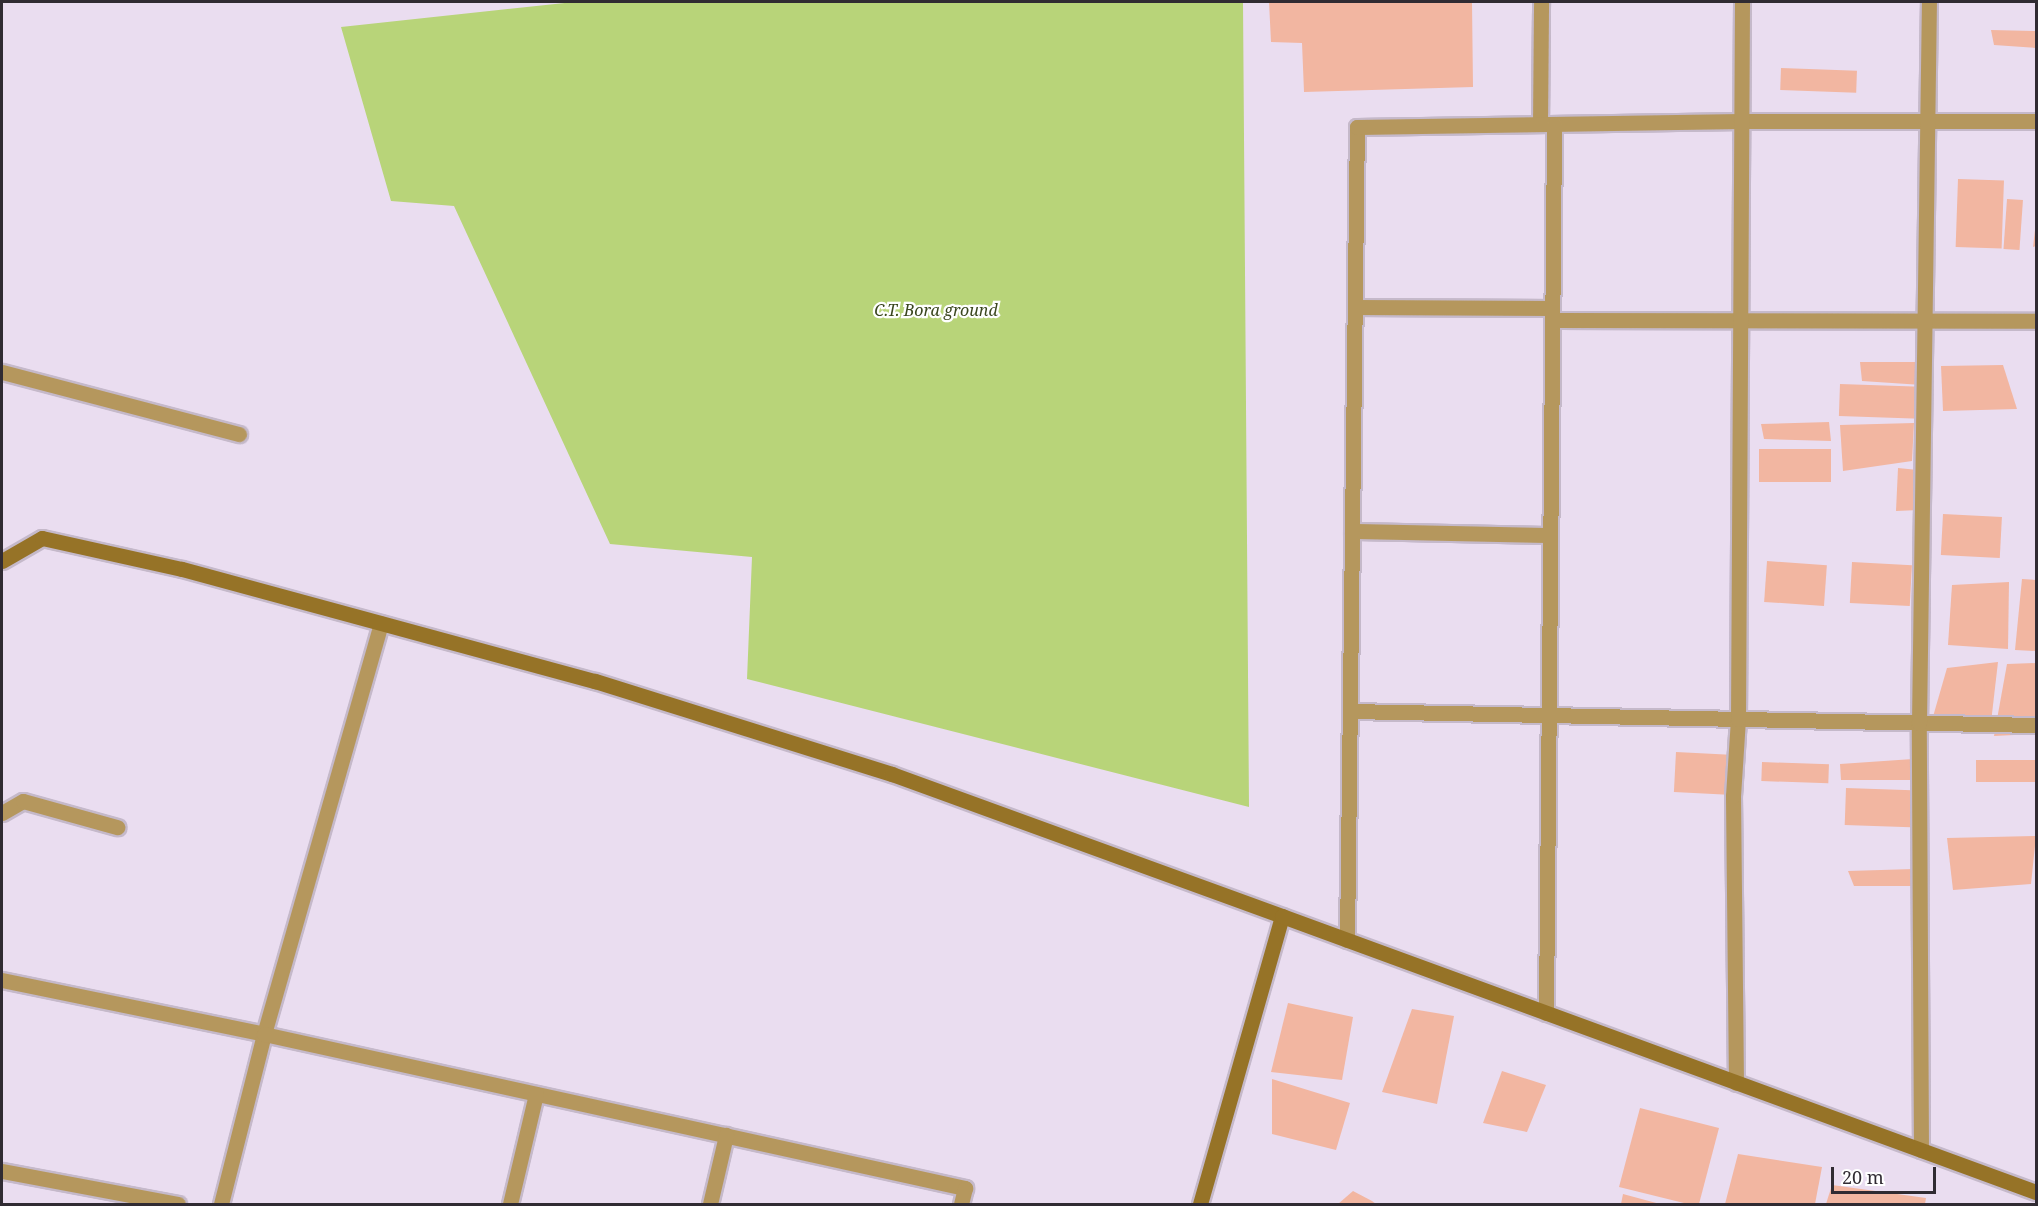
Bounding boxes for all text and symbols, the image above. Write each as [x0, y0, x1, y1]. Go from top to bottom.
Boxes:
park label: C.T. Bora ground [874, 300, 998, 320]
scale bar [1834, 1155, 1939, 1193]
text: 20 m [1842, 1165, 1884, 1189]

